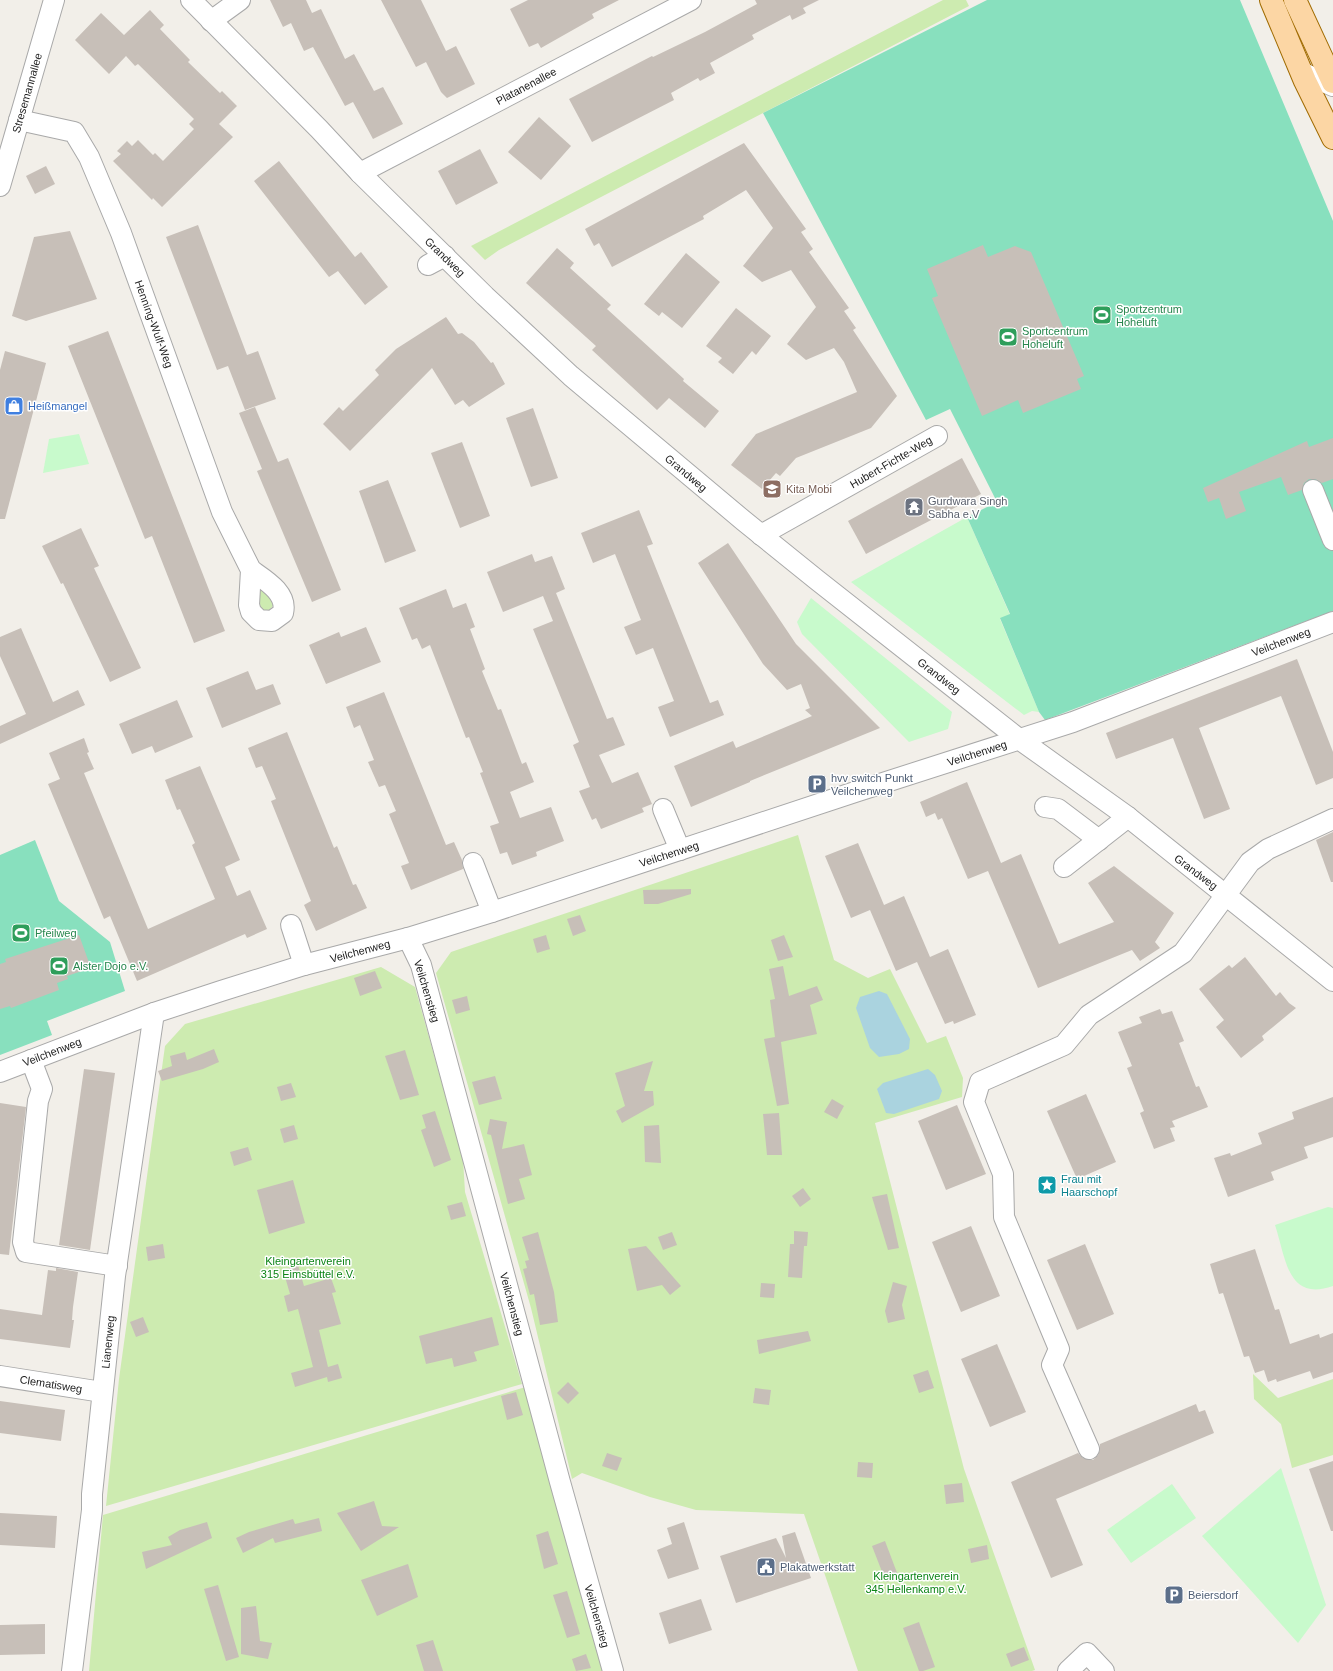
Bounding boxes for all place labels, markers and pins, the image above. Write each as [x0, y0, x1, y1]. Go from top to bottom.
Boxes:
place label: Sportzentrum Hoheluft [1116, 303, 1182, 328]
sports icon: Sportzentrum Hoheluft [1091, 304, 1113, 326]
place label: Sportcentrum Hoheluft [1022, 325, 1088, 350]
sports icon: Sportcentrum Hoheluft [997, 326, 1019, 348]
shop icon: Heißmangel [3, 395, 25, 417]
place label: Heißmangel [28, 400, 87, 412]
school or university icon: Kita Mobi [761, 478, 783, 500]
place label: Kita Mobi [786, 483, 832, 495]
place label: Gurdwara Singh Sabha e.V [928, 495, 1008, 520]
temple icon: Gurdwara Singh Sabha e.V [903, 496, 925, 518]
place label: hvv switch Punkt Veilchenweg [831, 772, 913, 797]
parking icon: hvv switch Punkt Veilchenweg [806, 773, 828, 795]
sports icon: Pfeilweg [10, 922, 32, 944]
place label: Pfeilweg [35, 927, 77, 939]
sports icon: Alster Dojo e.V. [48, 955, 70, 977]
place label: Alster Dojo e.V. [73, 960, 148, 972]
place label: Frau mit Haarschopf [1061, 1173, 1118, 1198]
place icon: Frau mit Haarschopf [1036, 1174, 1058, 1196]
public building icon: Plakatwerkstatt [755, 1556, 777, 1578]
place label: Plakatwerkstatt [780, 1561, 855, 1573]
parking icon: Beiersdorf [1163, 1584, 1185, 1606]
place label: Beiersdorf [1188, 1589, 1239, 1601]

